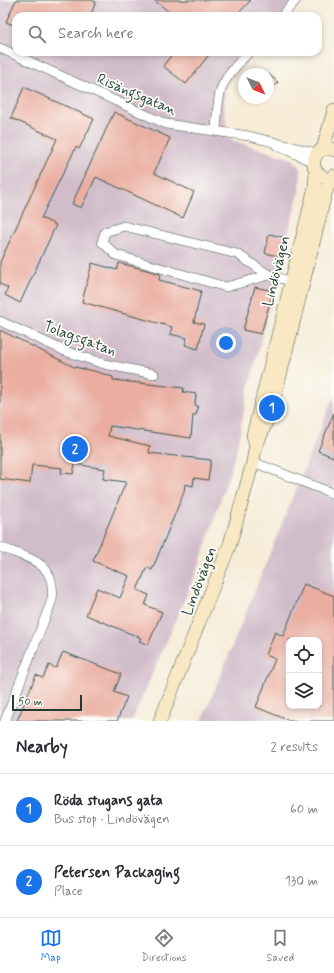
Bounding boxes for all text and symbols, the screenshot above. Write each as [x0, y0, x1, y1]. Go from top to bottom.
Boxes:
search box [12, 12, 322, 56]
icon: search [26, 23, 48, 45]
text: Search here [58, 24, 134, 44]
north arrow [238, 68, 274, 104]
street label: Risängsgatan [93, 69, 180, 122]
street label: Lindövägen [259, 234, 295, 309]
street label: Tolagsgatan [40, 316, 119, 362]
your location [216, 333, 236, 353]
pin: 1 [259, 393, 285, 423]
pin: 2 [62, 434, 88, 464]
street label: Lindövägen [178, 544, 222, 619]
map controls [286, 637, 322, 709]
button: locate [286, 637, 322, 673]
button: layers [286, 673, 322, 709]
scale bar [12, 693, 82, 712]
text: 50 m [18, 695, 43, 709]
text: Nearby [16, 736, 68, 758]
text: 2 results [271, 739, 318, 756]
text: Röda stugans gata [54, 791, 163, 811]
text: 1 [26, 801, 32, 818]
text: 60 m [290, 801, 318, 818]
text: Bus stop · Lindövägen [54, 811, 170, 828]
text: Petersen Packaging [54, 863, 180, 883]
text: 2 [26, 873, 32, 890]
text: 130 m [285, 873, 318, 890]
text: Place [54, 883, 83, 900]
tab: Map [40, 927, 62, 965]
tab: Directions [141, 927, 187, 965]
tab: Saved [266, 927, 294, 965]

